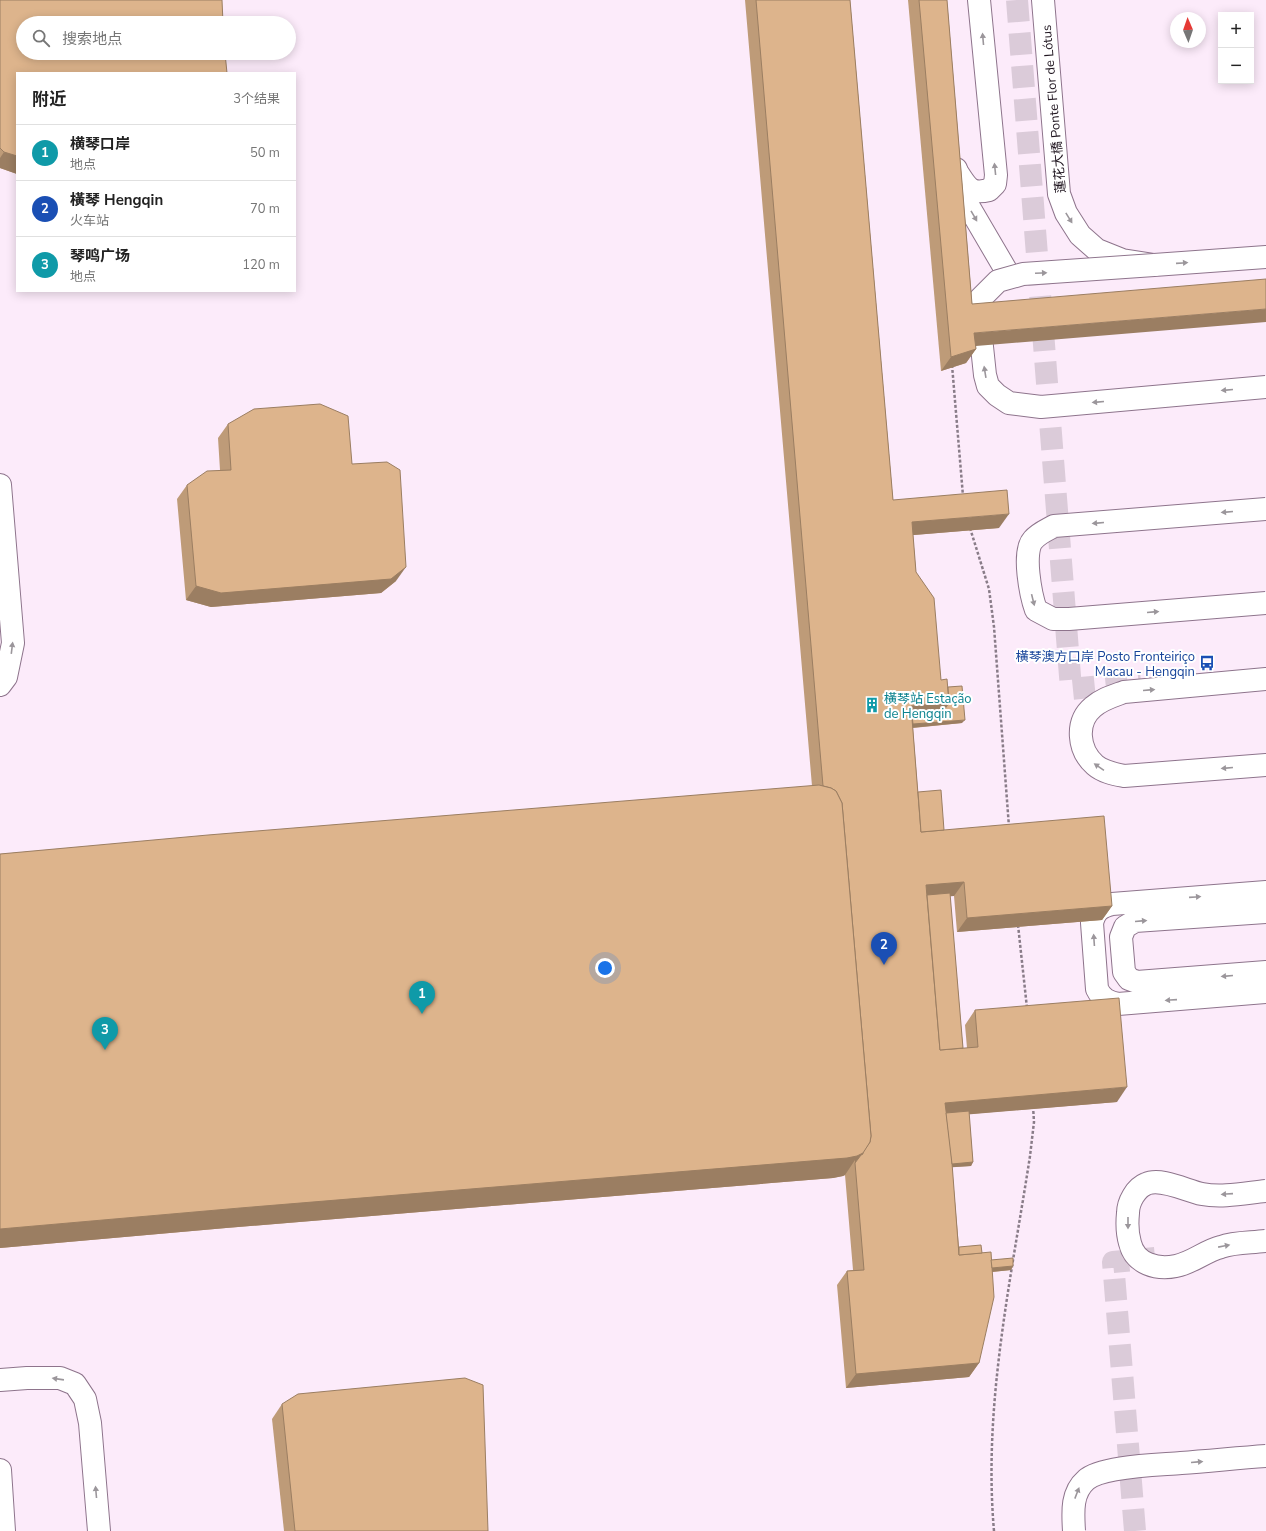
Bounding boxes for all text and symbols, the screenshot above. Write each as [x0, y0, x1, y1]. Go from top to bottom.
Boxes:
north arrow [1170, 12, 1206, 48]
map controls [1218, 12, 1254, 84]
button: + [1218, 12, 1254, 48]
search box [16, 16, 296, 60]
street label: 蓮花大橋 Ponte Flor de Lótus [1038, 24, 1070, 194]
icon: search [30, 27, 52, 49]
text: 搜索地点 [62, 29, 122, 49]
one-way arrow [979, 33, 986, 45]
button: − [1218, 48, 1254, 84]
text: 附近 [32, 88, 66, 111]
text: 3个结果 [233, 90, 280, 108]
text: 横琴口岸 [70, 134, 130, 154]
text: 1 [41, 144, 49, 162]
text: 50 m [250, 144, 280, 162]
text: 地点 [70, 156, 96, 174]
one-way arrow [992, 162, 998, 175]
text: 橫琴 Hengqin [70, 190, 163, 210]
text: 2 [41, 200, 49, 218]
text: 70 m [250, 200, 280, 218]
one-way arrow [971, 211, 978, 222]
text: 火车站 [70, 212, 109, 230]
one-way arrow [1065, 213, 1073, 223]
text: 琴鸣广场 [70, 246, 130, 266]
text: 3 [41, 256, 49, 274]
text: 120 m [242, 256, 280, 274]
one-way arrow [1176, 260, 1188, 267]
text: 地点 [70, 268, 96, 286]
one-way arrow [1035, 269, 1048, 276]
one-way arrow [982, 366, 988, 379]
one-way arrow [1221, 387, 1233, 394]
one-way arrow [1092, 398, 1104, 405]
one-way arrow [1221, 509, 1233, 516]
one-way arrow [1092, 520, 1104, 526]
one-way arrow [1031, 593, 1037, 606]
one-way arrow [1147, 609, 1159, 616]
one-way arrow [8, 642, 15, 654]
place label: 橫琴澳方口岸 Posto Fronteiriço Macau - Hengqin [1016, 648, 1195, 681]
bus stop icon: 橫琴澳方口岸 Posto Fronteiriço Macau - Hengqin [1198, 654, 1216, 672]
one-way arrow [1143, 686, 1155, 693]
place label: 橫琴站 Estação de Hengqin [884, 690, 972, 723]
building icon: 橫琴站 Estação de Hengqin [863, 696, 881, 714]
one-way arrow [1094, 763, 1105, 771]
one-way arrow [1221, 765, 1233, 772]
one-way arrow [1189, 894, 1201, 901]
one-way arrow [1135, 917, 1147, 924]
pin: 2 [871, 932, 897, 965]
one-way arrow [1090, 934, 1097, 946]
your location [595, 958, 615, 978]
one-way arrow [1221, 972, 1233, 979]
pin: 1 [409, 981, 435, 1014]
one-way arrow [1165, 996, 1177, 1003]
pin: 3 [92, 1017, 118, 1050]
one-way arrow [1221, 1191, 1233, 1198]
one-way arrow [1125, 1217, 1131, 1230]
one-way arrow [1218, 1243, 1230, 1249]
one-way arrow [52, 1376, 64, 1382]
one-way arrow [1191, 1458, 1203, 1465]
one-way arrow [93, 1486, 100, 1498]
one-way arrow [1075, 1486, 1081, 1498]

